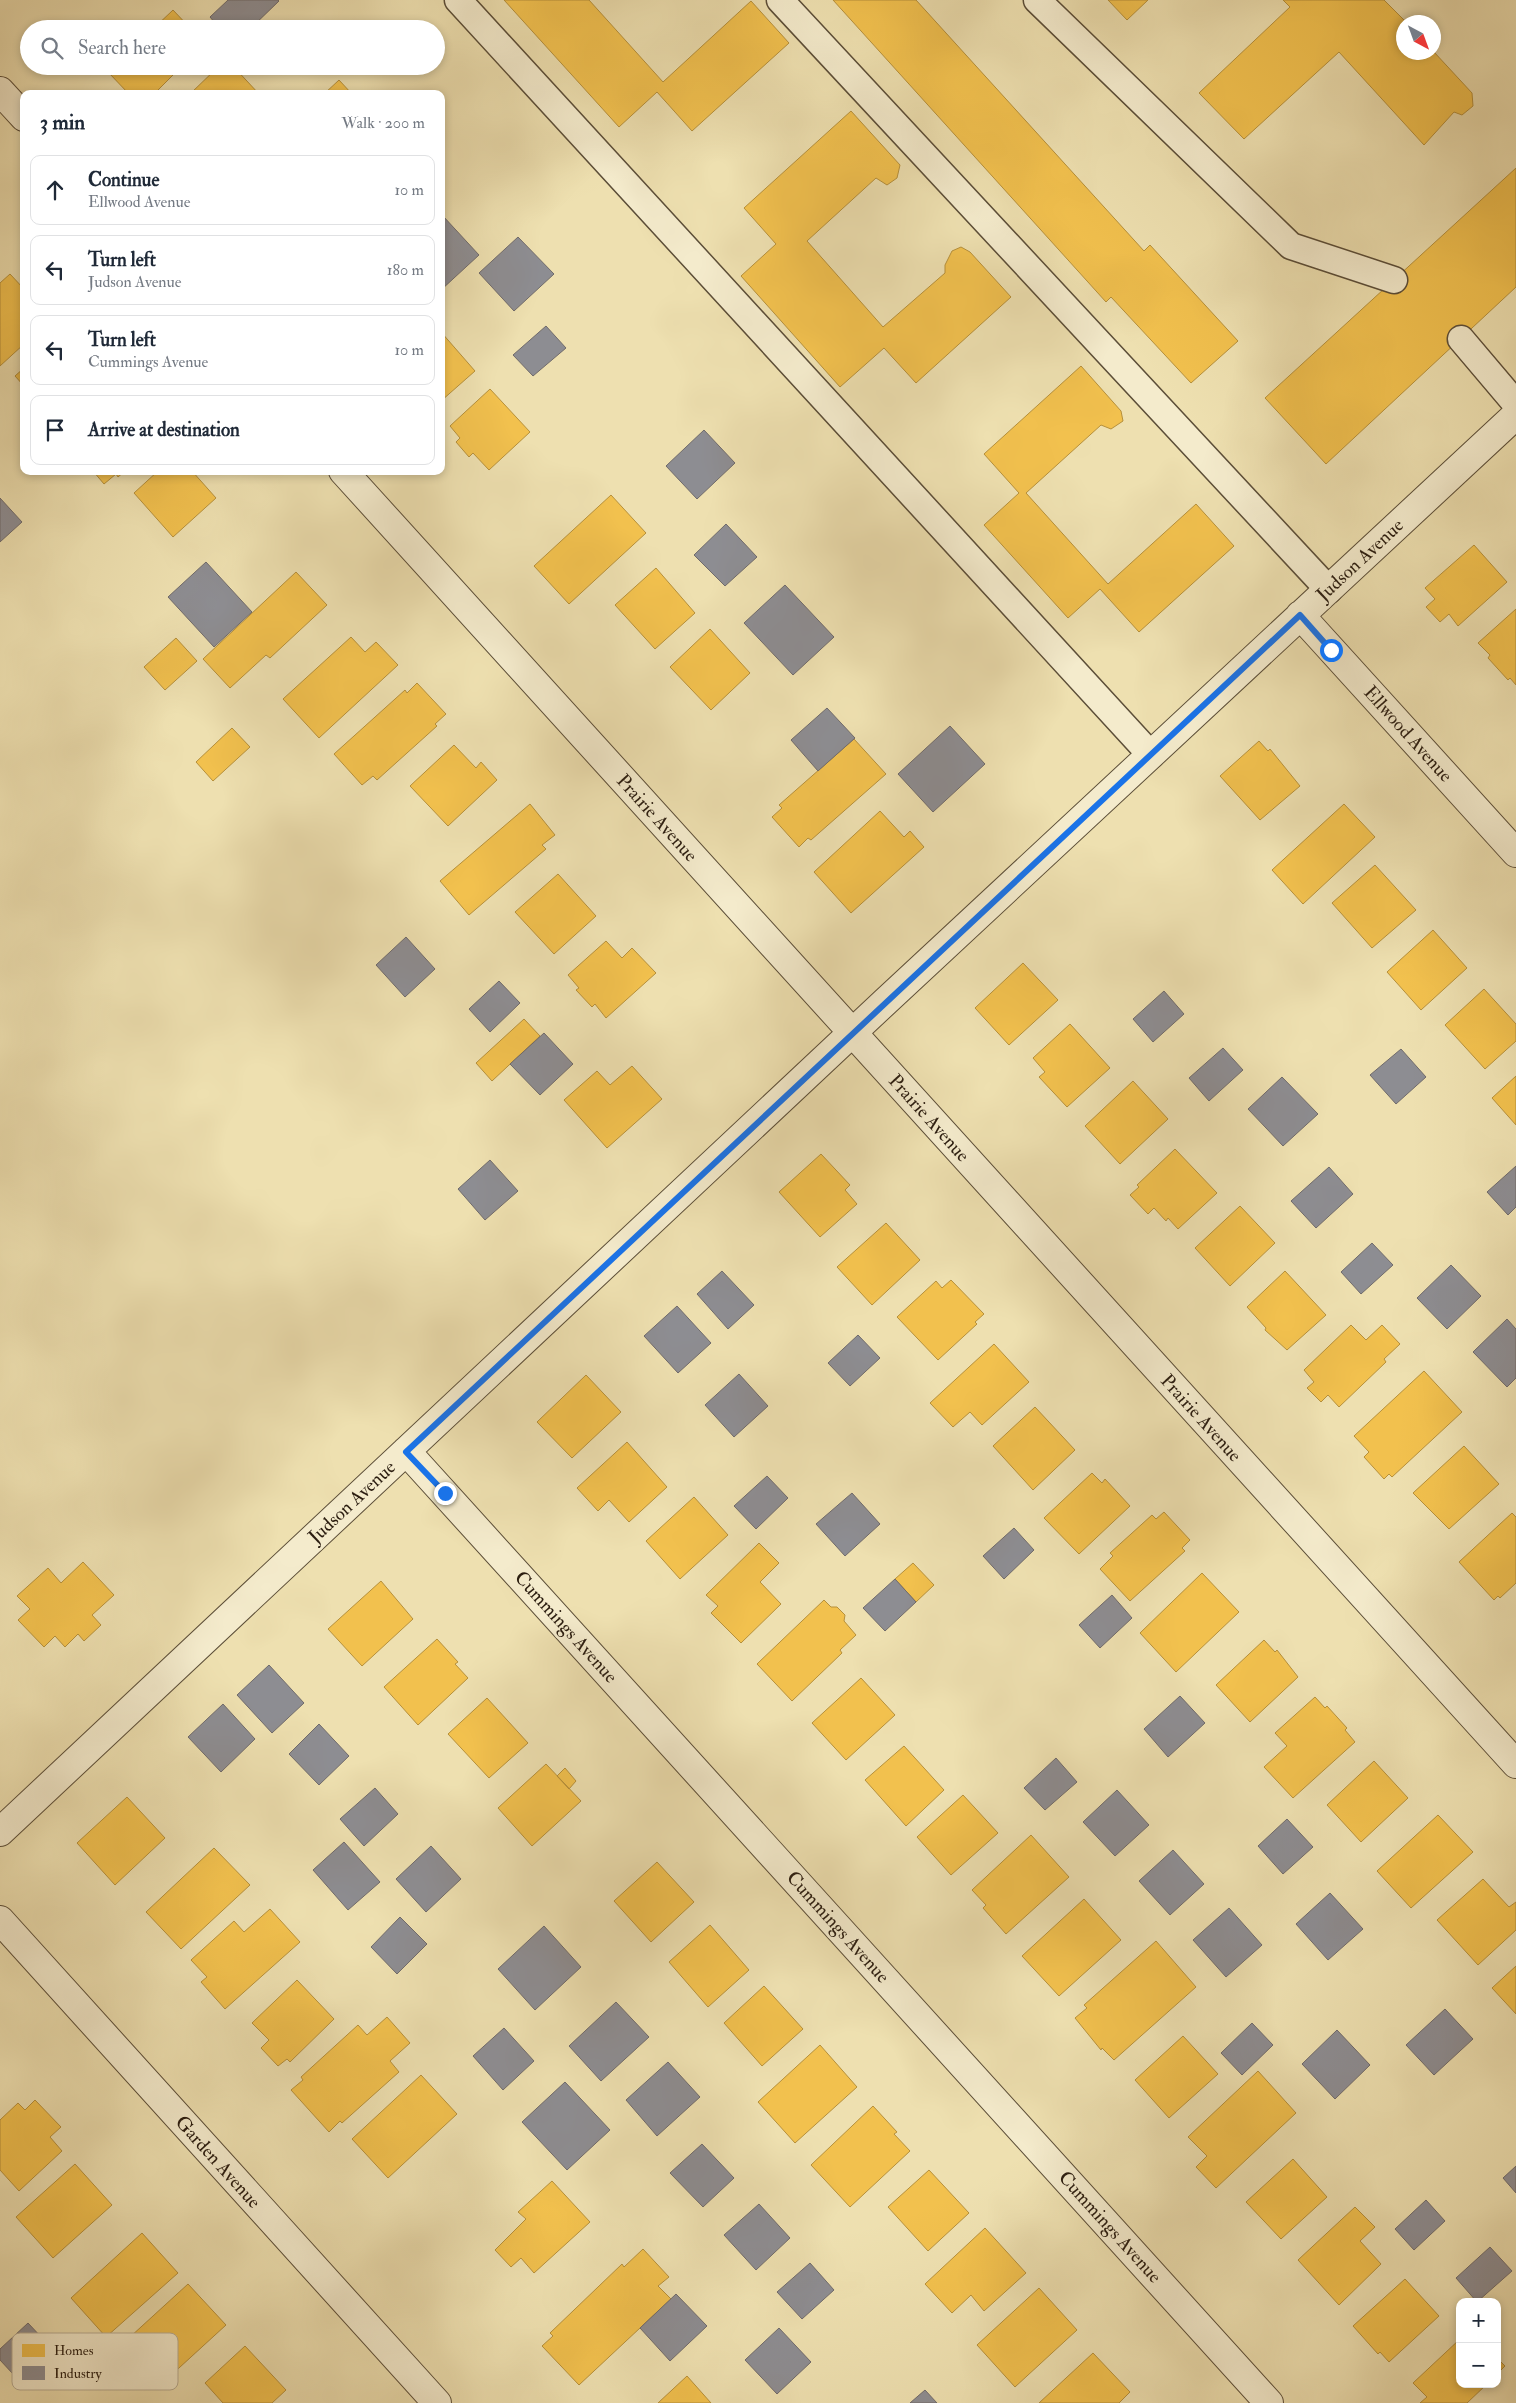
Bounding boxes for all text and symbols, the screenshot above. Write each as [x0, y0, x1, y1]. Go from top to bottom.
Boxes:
north arrow [1396, 15, 1441, 60]
search box [20, 20, 445, 75]
icon: search [38, 34, 66, 62]
text: Search here [78, 36, 166, 60]
text: 3 min [40, 109, 85, 136]
text: Walk · 200 m [342, 113, 425, 133]
text: Continue [88, 168, 159, 192]
icon: ahead [41, 176, 69, 204]
text: 10 m [394, 180, 424, 200]
text: Ellwood Avenue [88, 192, 190, 212]
text: Turn left [88, 248, 156, 272]
icon: left [41, 256, 69, 284]
text: 180 m [387, 260, 424, 280]
text: Judson Avenue [88, 272, 181, 292]
text: Turn left [88, 328, 156, 352]
icon: left [41, 336, 69, 364]
text: 10 m [394, 340, 424, 360]
text: Cummings Avenue [88, 352, 208, 372]
icon: arrive [41, 416, 69, 444]
text: Arrive at destination [88, 418, 240, 442]
street label: Judson Avenue [1311, 513, 1409, 607]
route start [1320, 639, 1343, 662]
street label: Ellwood Avenue [1358, 681, 1458, 787]
street label: Prairie Avenue [611, 769, 703, 867]
street label: Prairie Avenue [883, 1069, 975, 1167]
street label: Prairie Avenue [1155, 1369, 1247, 1467]
street label: Judson Avenue [303, 1455, 401, 1549]
route end [434, 1482, 457, 1505]
street label: Cummings Avenue [509, 1566, 623, 1688]
street label: Cummings Avenue [781, 1866, 895, 1988]
street label: Garden Avenue [170, 2111, 266, 2213]
street label: Cummings Avenue [1053, 2166, 1167, 2288]
map controls [1456, 2298, 1501, 2388]
button: + [1456, 2298, 1501, 2343]
legend [12, 2333, 178, 2390]
text: Homes [54, 2342, 94, 2359]
button: − [1456, 2343, 1501, 2388]
text: Industry [54, 2365, 103, 2383]

